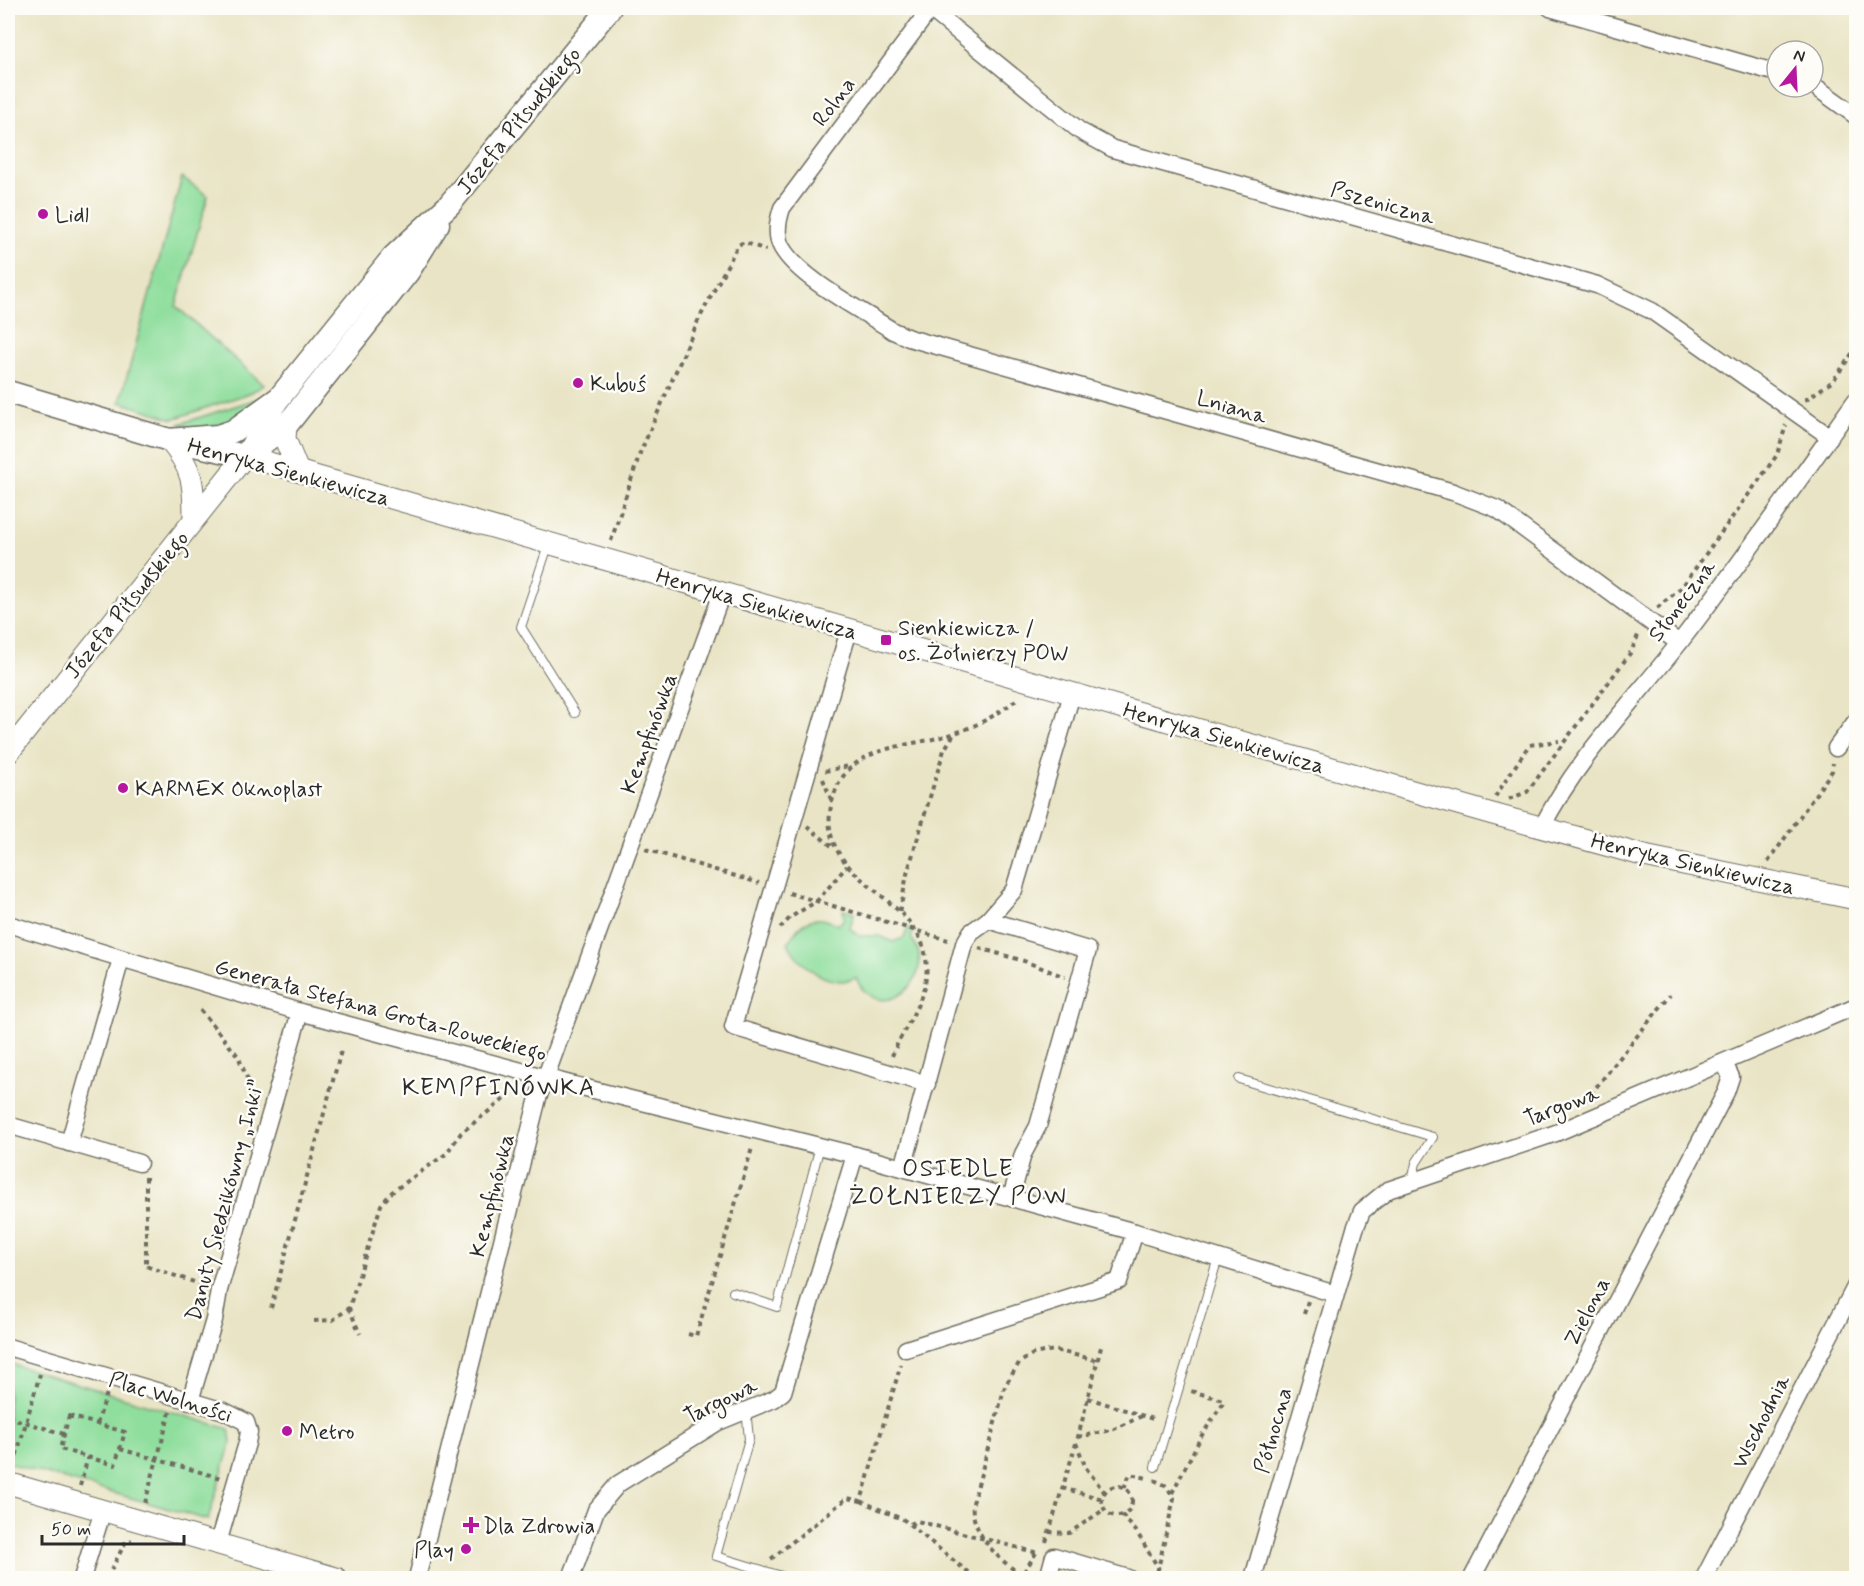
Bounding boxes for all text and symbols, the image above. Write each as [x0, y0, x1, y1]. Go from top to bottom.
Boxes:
north arrow [1765, 39, 1825, 99]
street label: Józefa Piłsudskiego [451, 42, 590, 203]
text: N [1791, 45, 1807, 68]
street label: Rolna [807, 72, 862, 133]
street label: Pszeniczna [1327, 176, 1438, 232]
place label: Lidl [55, 202, 89, 230]
marker: Lidl [36, 207, 50, 221]
place label: Kubuś [590, 371, 647, 399]
marker: Kubuś [571, 376, 585, 390]
street label: Lniana [1193, 385, 1270, 431]
street label: Henryka Sienkiewicza [184, 432, 393, 513]
street label: Józefa Piłsudskiego [59, 526, 198, 687]
street label: Słoneczna [1643, 554, 1723, 648]
street label: Henryka Sienkiewicza [652, 563, 860, 647]
place label: Sienkiewicza / os. Żołnierzy POW [898, 615, 1069, 668]
marker: Sienkiewicza / os. Żołnierzy POW [879, 633, 893, 647]
street label: Kempfinówka [615, 670, 685, 798]
street label: Henryka Sienkiewicza [1119, 697, 1327, 781]
place label: KARMEX Oknoplast [135, 776, 322, 804]
marker: KARMEX Oknoplast [116, 781, 130, 795]
street label: Henryka Sienkiewicza [1588, 828, 1797, 902]
street label: Generała Stefana Grota-Roweckiego [211, 953, 549, 1072]
district label: KEMPFINÓWKA [402, 1073, 596, 1104]
street label: Danuty Siedzikówny „Inki” [180, 1077, 272, 1324]
street label: Targowa [1520, 1079, 1605, 1137]
street label: Kempfinówka [464, 1131, 522, 1260]
district label: OSIEDLE ŻOŁNIERZY POW [849, 1154, 1067, 1213]
street label: Zielona [1558, 1273, 1617, 1351]
street label: Plac Wolności [105, 1366, 235, 1430]
street label: Wschodnia [1726, 1370, 1798, 1474]
street label: Targowa [680, 1372, 764, 1434]
street label: Północna [1248, 1384, 1300, 1477]
place label: Metro [299, 1419, 354, 1447]
marker: Metro [280, 1424, 294, 1438]
scale bar [42, 1508, 184, 1546]
place label: Dla Zdrowia [483, 1513, 595, 1541]
text: 50 m [51, 1518, 91, 1542]
marker: Dla Zdrowia [464, 1518, 478, 1532]
place label: Play [414, 1537, 454, 1565]
marker: Play [459, 1542, 473, 1556]

